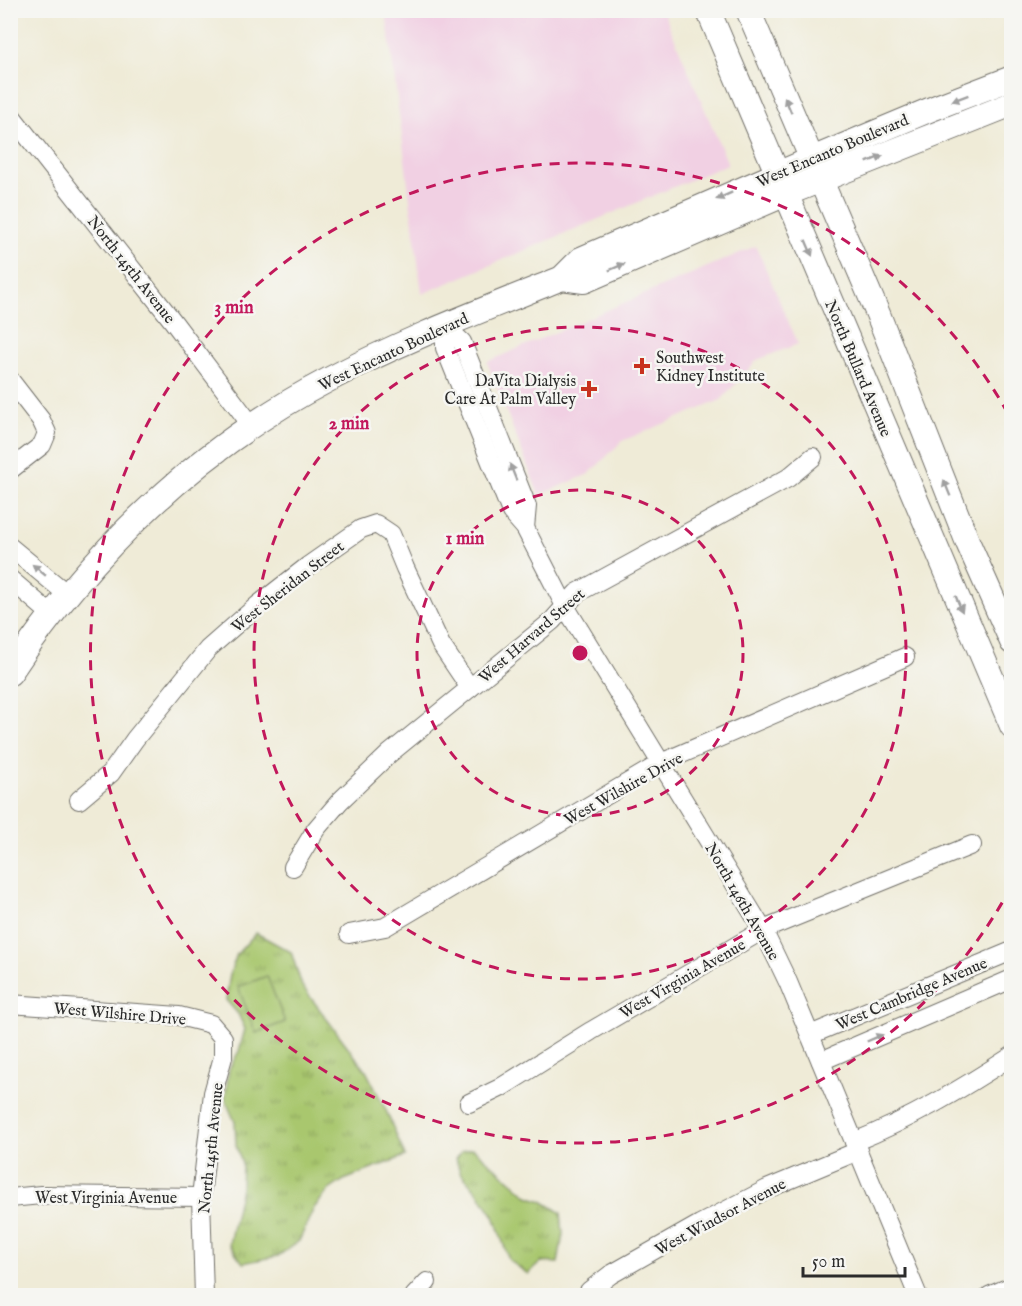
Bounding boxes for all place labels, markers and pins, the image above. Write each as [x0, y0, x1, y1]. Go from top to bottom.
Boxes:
place label: Southwest Kidney Institute [656, 349, 765, 387]
marker: Southwest Kidney Institute [633, 357, 651, 375]
place label: DaVita Dialysis Care At Palm Valley [445, 372, 576, 410]
marker: DaVita Dialysis Care At Palm Valley [580, 380, 598, 398]
centre of rings [570, 643, 590, 663]

